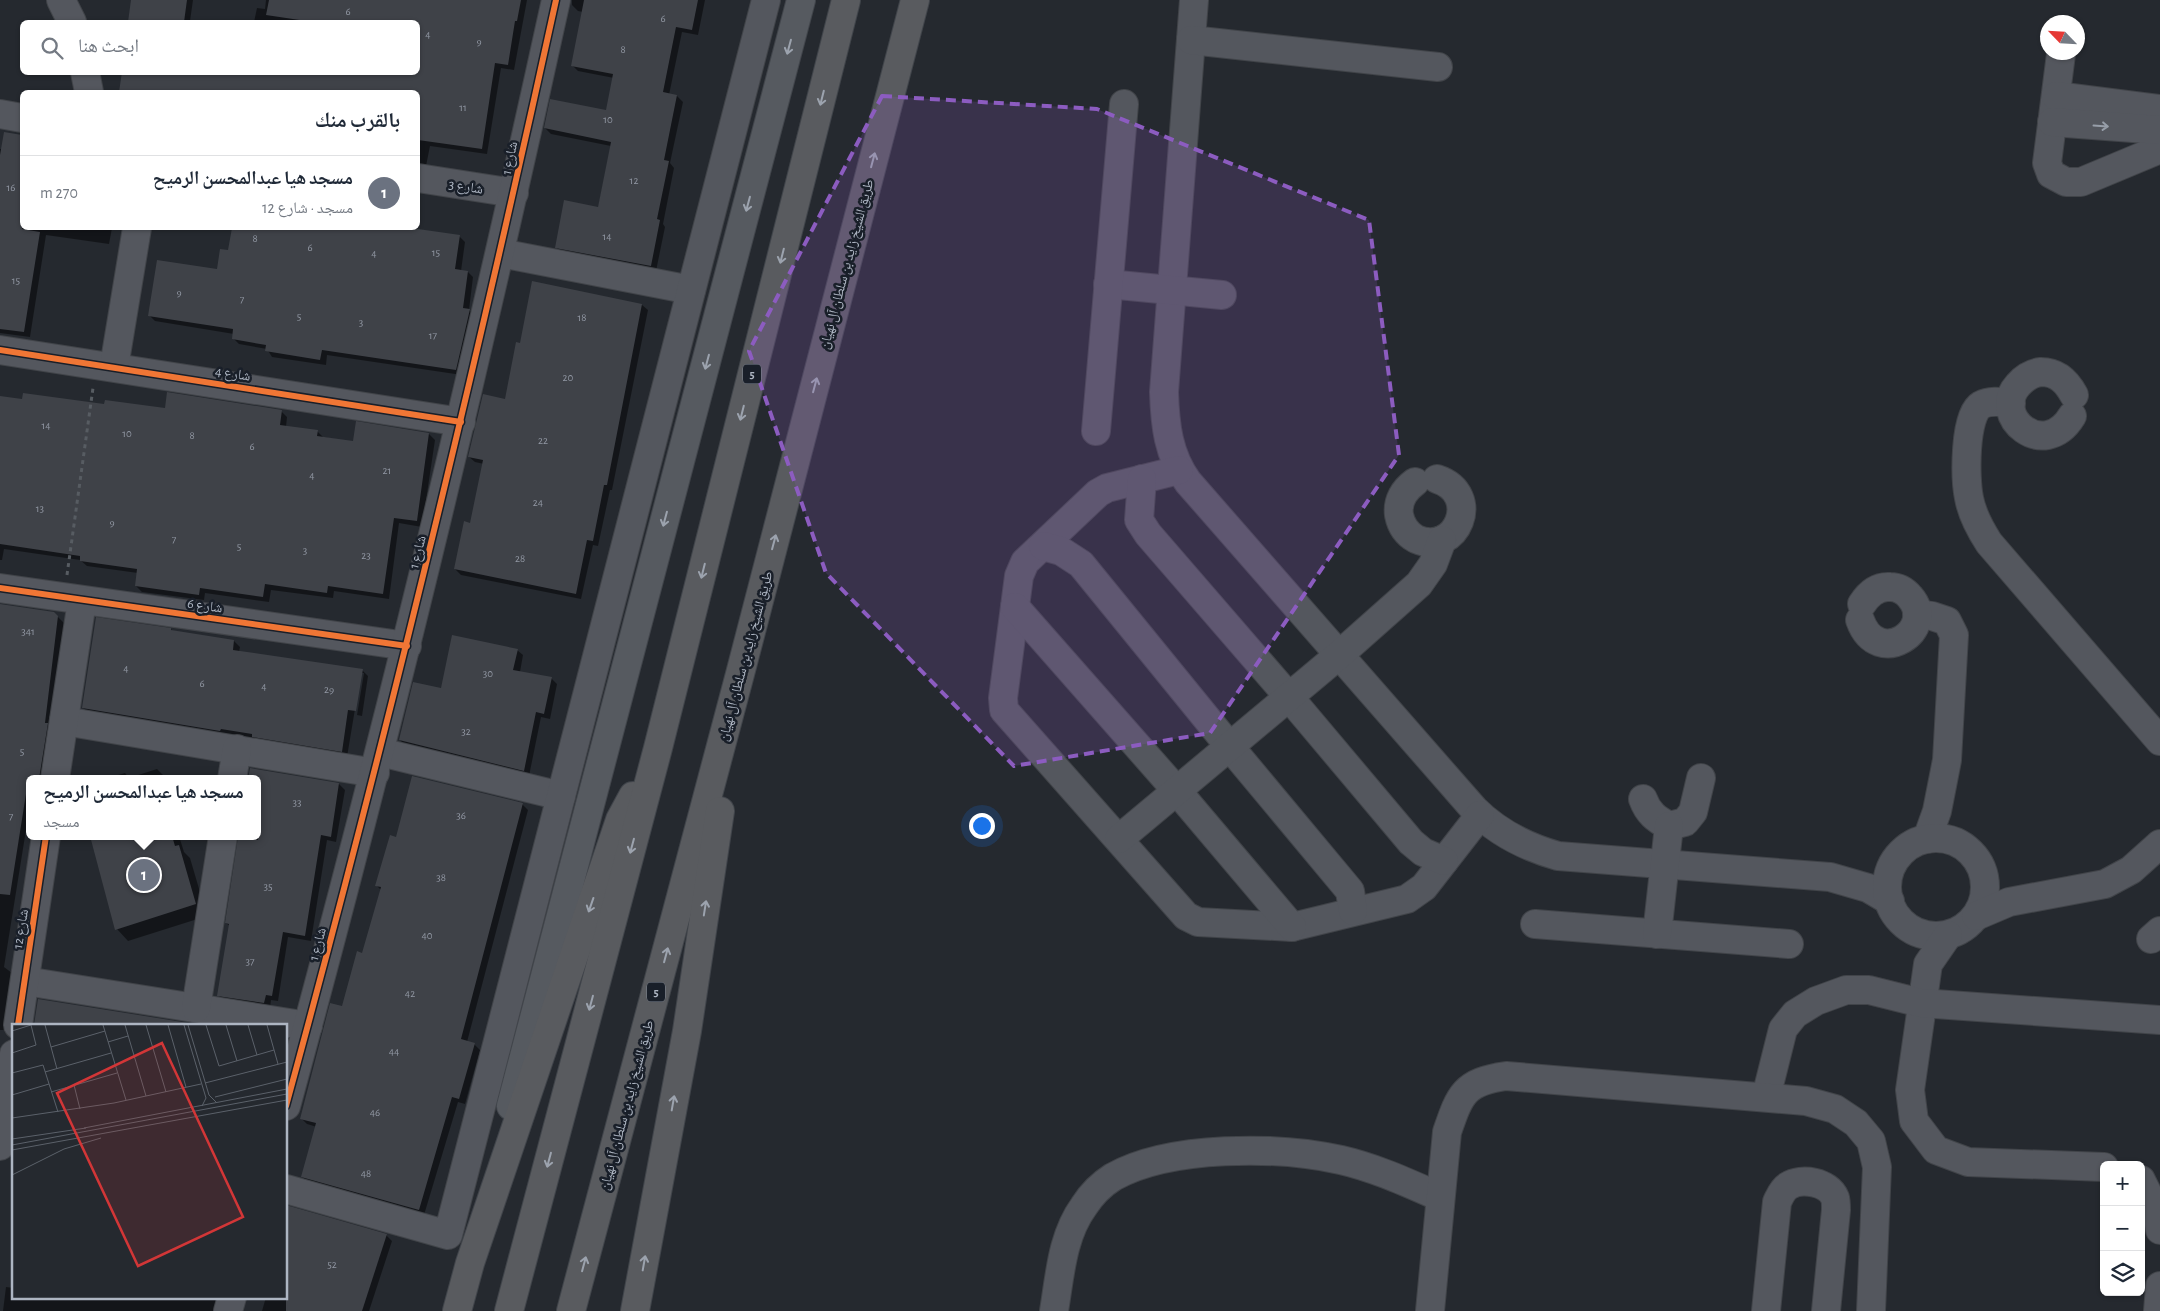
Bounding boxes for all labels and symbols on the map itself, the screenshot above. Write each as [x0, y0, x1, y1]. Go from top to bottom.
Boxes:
house number: 6 [345, 6, 351, 17]
house number: 6 [660, 13, 666, 24]
north arrow [2040, 15, 2085, 60]
house number: 4 [425, 29, 431, 40]
house number: 9 [476, 36, 482, 47]
one-way arrow [784, 39, 793, 55]
house number: 8 [620, 44, 626, 55]
one-way arrow [817, 90, 826, 106]
house number: 11 [459, 102, 467, 113]
house number: 10 [603, 114, 613, 125]
one-way arrow [2093, 121, 2109, 130]
street label: شارع 1 [500, 140, 522, 177]
one-way arrow [869, 152, 879, 168]
house number: 12 [630, 175, 638, 186]
street label: شارع 3 [447, 177, 484, 199]
street label: طريق الشيخ زايد بن سلطان آل نهيان [817, 177, 878, 351]
house number: 16 [7, 182, 15, 193]
one-way arrow [743, 196, 752, 212]
house number: 14 [602, 231, 612, 242]
house number: 8 [252, 233, 258, 244]
house number: 6 [307, 242, 313, 253]
house number: 15 [432, 247, 441, 258]
one-way arrow [777, 247, 786, 263]
house number: 4 [371, 248, 377, 259]
house number: 15 [12, 275, 21, 286]
house number: 9 [176, 287, 182, 298]
house number: 7 [240, 294, 245, 305]
house number: 5 [297, 311, 302, 322]
house number: 18 [578, 312, 587, 323]
house number: 3 [359, 317, 364, 328]
house number: 17 [429, 330, 438, 341]
one-way arrow [701, 353, 711, 369]
street label: شارع 4 [214, 364, 252, 386]
road number: 5 [743, 364, 761, 384]
house number: 20 [563, 372, 574, 383]
one-way arrow [811, 377, 820, 393]
one-way arrow [737, 405, 747, 421]
house number: 14 [41, 420, 51, 431]
house number: 10 [122, 428, 132, 439]
house number: 8 [189, 430, 195, 441]
house number: 22 [538, 435, 548, 446]
house number: 6 [249, 441, 255, 452]
house number: 21 [383, 465, 391, 476]
house number: 4 [309, 470, 315, 481]
house number: 24 [533, 497, 543, 508]
house number: 13 [36, 503, 45, 514]
one-way arrow [660, 510, 670, 526]
house number: 9 [109, 517, 115, 528]
house number: 7 [172, 534, 177, 545]
street label: شارع 1 [407, 534, 431, 571]
one-way arrow [770, 534, 780, 550]
house number: 5 [237, 541, 242, 552]
house number: 3 [303, 545, 308, 556]
house number: 23 [361, 550, 371, 561]
house number: 28 [515, 553, 525, 564]
one-way arrow [698, 562, 707, 578]
street label: طريق الشيخ زايد بن سلطان آل نهيان [716, 569, 777, 743]
street label: شارع 6 [186, 597, 223, 617]
house number: 341 [21, 626, 35, 637]
house number: 4 [123, 663, 129, 674]
house number: 30 [483, 668, 493, 679]
house number: 6 [199, 678, 205, 689]
house number: 4 [261, 681, 267, 692]
house number: 29 [324, 684, 334, 695]
house number: 32 [461, 726, 471, 737]
house number: 5 [20, 746, 25, 757]
house number: 33 [292, 797, 302, 808]
house number: 36 [456, 810, 466, 821]
house number: 7 [9, 811, 14, 822]
your location [969, 813, 995, 839]
one-way arrow [627, 838, 636, 854]
pin: 1 [128, 856, 160, 894]
house number: 38 [436, 872, 446, 883]
house number: 35 [263, 881, 273, 892]
one-way arrow [586, 897, 595, 913]
one-way arrow [700, 901, 710, 917]
street label: شارع 12 [11, 908, 33, 950]
street label: شارع 1 [307, 926, 331, 963]
house number: 40 [421, 930, 433, 941]
one-way arrow [662, 947, 671, 963]
house number: 37 [245, 956, 255, 967]
road number: 5 [647, 982, 665, 1002]
house number: 42 [405, 988, 415, 999]
one-way arrow [585, 995, 595, 1011]
street label: طريق الشيخ زايد بن سلطان آل نهيان [597, 1018, 658, 1192]
inset map [12, 1024, 288, 1298]
house number: 44 [389, 1046, 399, 1057]
one-way arrow [669, 1096, 679, 1112]
house number: 46 [370, 1107, 380, 1118]
one-way arrow [544, 1152, 553, 1168]
house number: 48 [361, 1168, 371, 1179]
one-way arrow [639, 1255, 649, 1271]
one-way arrow [580, 1256, 589, 1272]
house number: 52 [327, 1259, 337, 1270]

